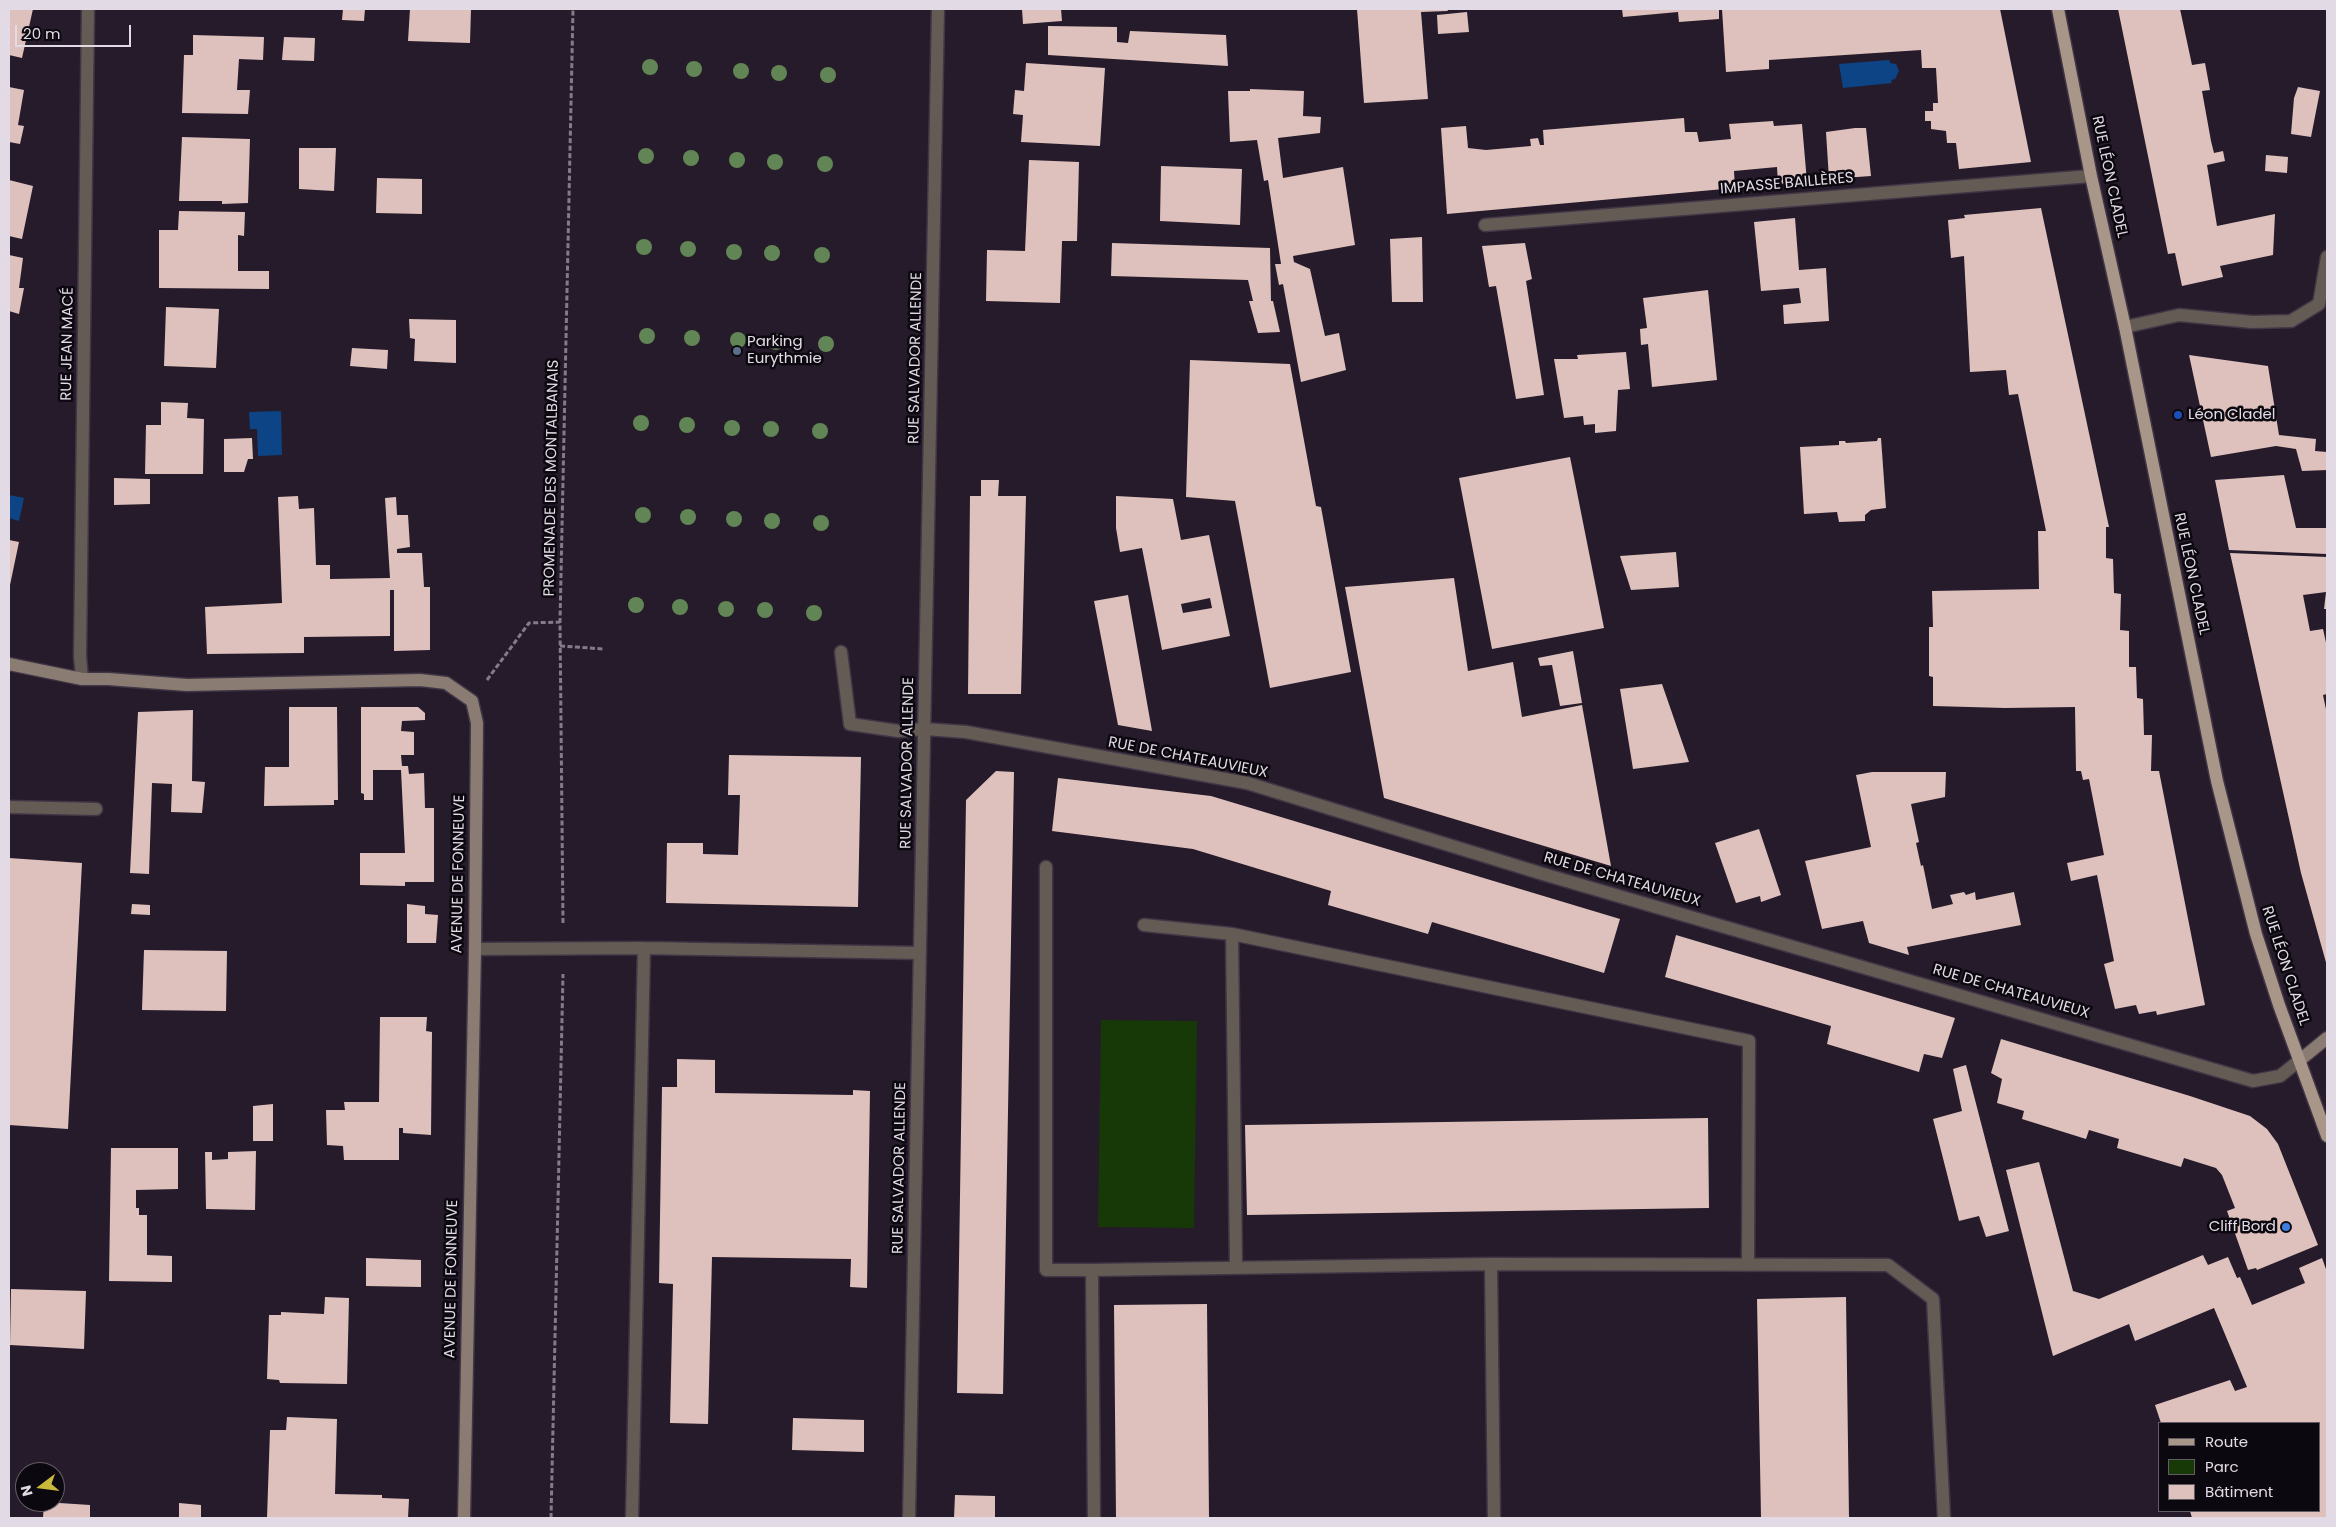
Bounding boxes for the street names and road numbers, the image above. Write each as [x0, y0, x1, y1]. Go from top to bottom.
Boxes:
street label: RUE LÉON CLADEL [2087, 114, 2131, 240]
street label: IMPASSE BAILLÈRES [1719, 169, 1855, 199]
street label: RUE SALVADOR ALLENDE [906, 272, 926, 444]
street label: RUE JEAN MACÉ [58, 287, 78, 401]
street label: PROMENADE DES MONTALBANAIS [541, 360, 563, 596]
street label: RUE LÉON CLADEL [2169, 511, 2213, 637]
street label: RUE SALVADOR ALLENDE [898, 677, 918, 849]
street label: RUE DE CHATEAUVIEUX [1107, 734, 1269, 782]
street label: AVENUE DE FONNEUVE [449, 794, 469, 954]
street label: RUE DE CHATEAUVIEUX [1541, 849, 1703, 911]
street label: RUE LÉON CLADEL [2257, 904, 2313, 1028]
street label: RUE DE CHATEAUVIEUX [1930, 961, 2092, 1023]
street label: RUE SALVADOR ALLENDE [890, 1082, 910, 1254]
street label: AVENUE DE FONNEUVE [442, 1199, 462, 1359]

